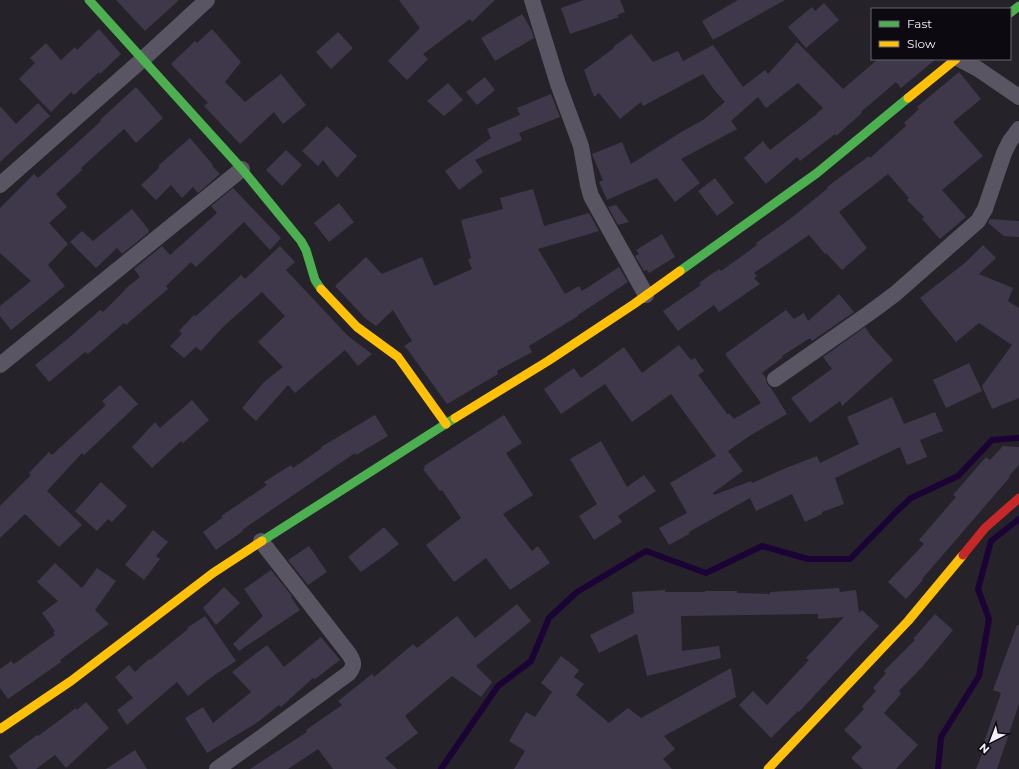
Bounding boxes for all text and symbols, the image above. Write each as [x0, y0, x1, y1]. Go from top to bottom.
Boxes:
legend [871, 8, 1011, 60]
text: Fast [907, 16, 932, 31]
text: Slow [907, 36, 936, 51]
north arrow [971, 721, 1011, 761]
text: N [976, 740, 992, 757]

